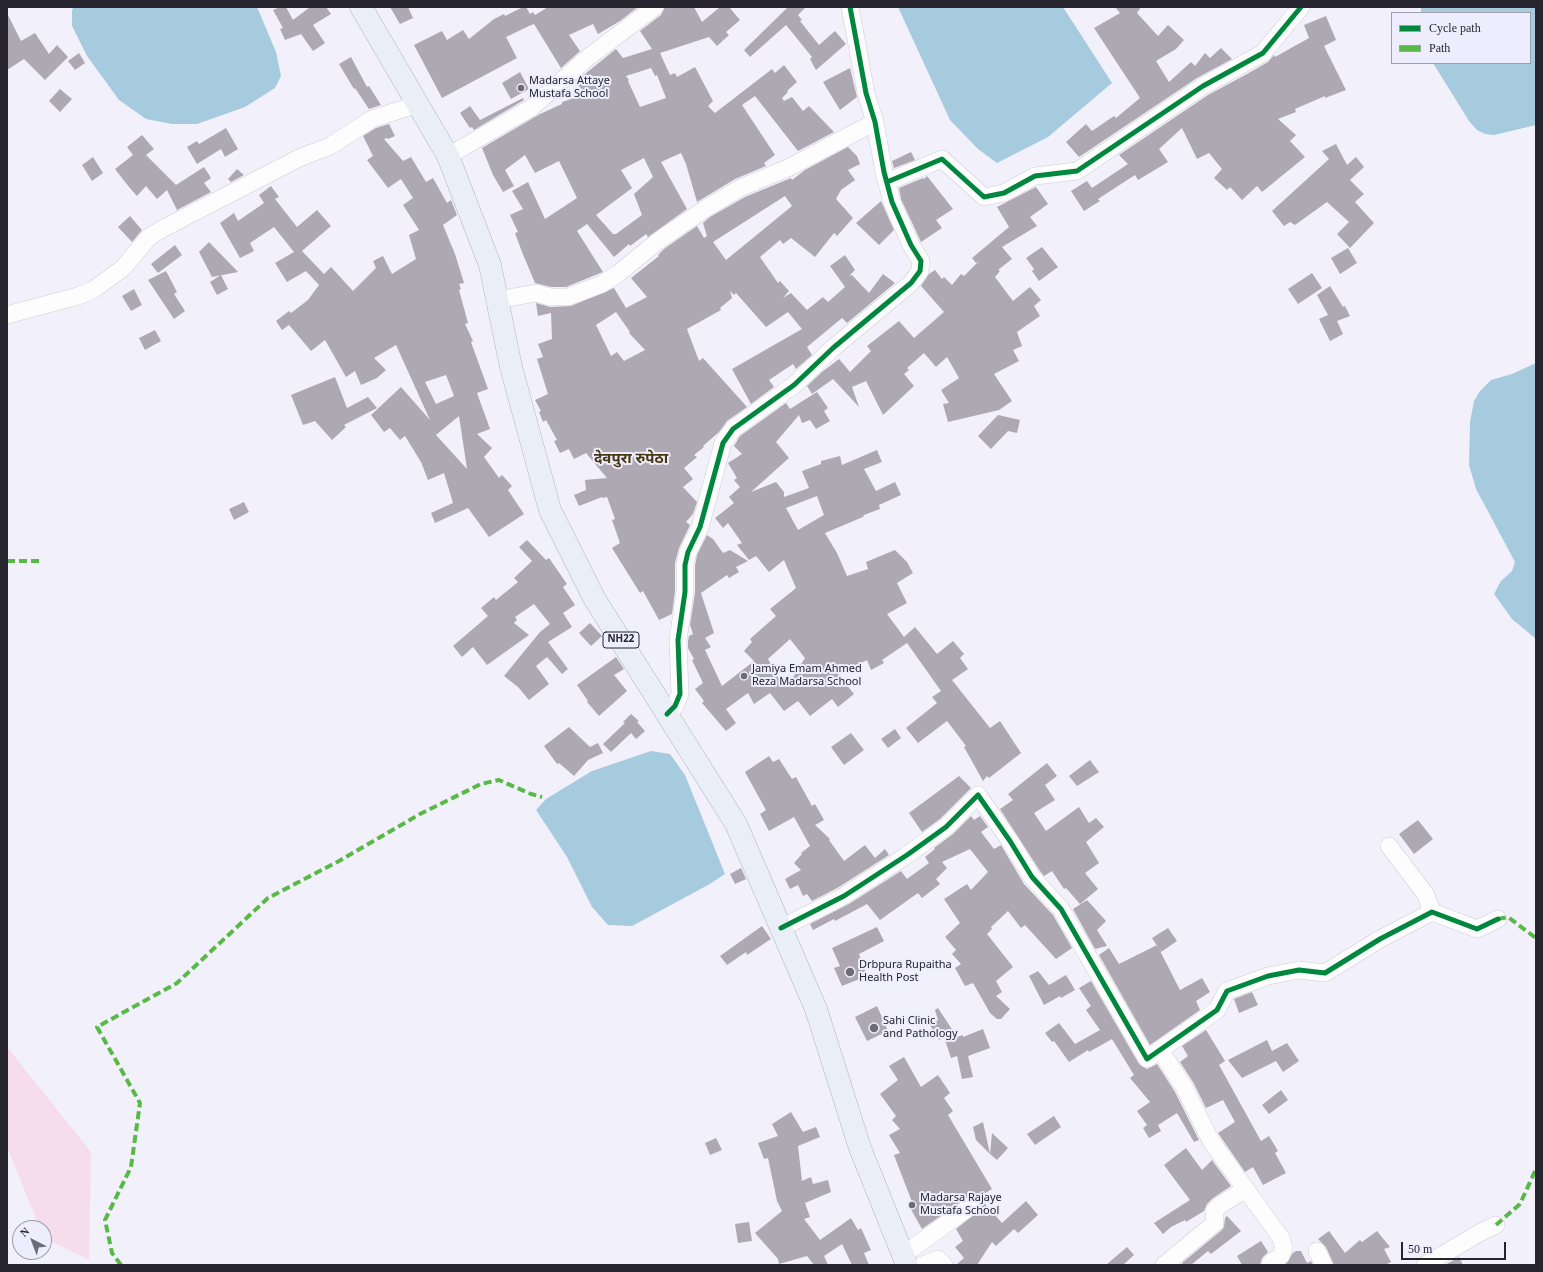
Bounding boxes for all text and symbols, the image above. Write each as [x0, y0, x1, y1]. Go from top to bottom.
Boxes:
legend [1391, 12, 1531, 64]
text: Cycle path [1429, 21, 1481, 35]
text: Path [1429, 41, 1450, 55]
place label: Madarsa Attaye Mustafa School [529, 75, 610, 101]
marker: Madarsa Attaye Mustafa School [516, 83, 526, 93]
district label: देवपुरा रुपेठा [594, 451, 668, 469]
road number: NH22 [603, 632, 639, 648]
place label: Jamiya Emam Ahmed Reza Madarsa School [752, 663, 862, 689]
marker: Jamiya Emam Ahmed Reza Madarsa School [739, 671, 749, 681]
place label: Drbpura Rupaitha Health Post [859, 959, 952, 985]
marker: Drbpura Rupaitha Health Post [844, 966, 856, 978]
place label: Sahi Clinic and Pathology [883, 1015, 958, 1041]
marker: Sahi Clinic and Pathology [868, 1022, 880, 1034]
place label: Madarsa Rajaye Mustafa School [920, 1192, 1002, 1218]
marker: Madarsa Rajaye Mustafa School [907, 1200, 917, 1210]
north arrow [12, 1220, 52, 1260]
text: N [18, 1225, 32, 1239]
scale bar [1403, 1234, 1508, 1260]
text: 50 m [1408, 1242, 1432, 1256]

